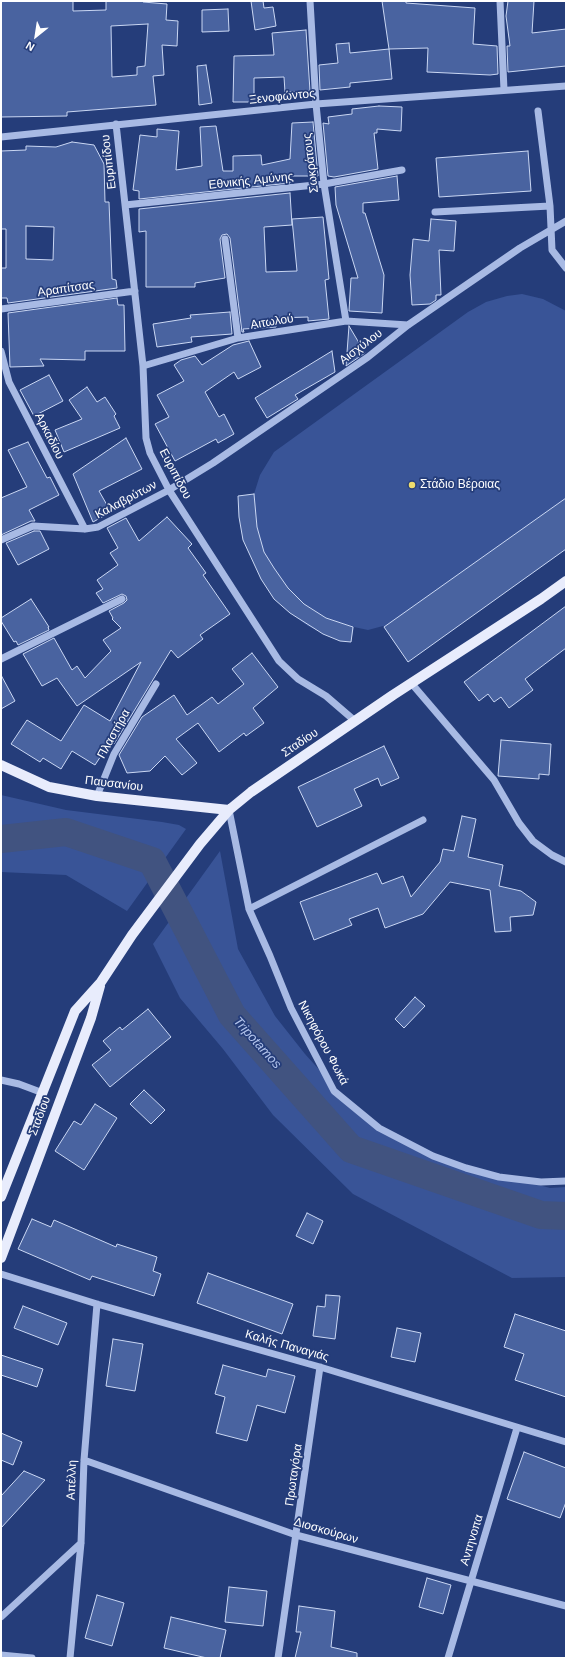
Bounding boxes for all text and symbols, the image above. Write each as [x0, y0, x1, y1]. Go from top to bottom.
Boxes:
north arrow [16, 16, 56, 56]
text: N [24, 39, 36, 54]
street label: Ξενοφώντος [248, 86, 316, 108]
street label: Σωκράτους [300, 132, 322, 194]
street label: Ευριπίδου [99, 134, 119, 190]
street label: Εθνικής Αμύνης [208, 169, 294, 193]
street label: Αραπίτσας [37, 278, 95, 300]
street label: Αιτωλού [249, 311, 295, 333]
street label: Αισχύλου [337, 326, 385, 368]
street label: Αρκαδίου [31, 410, 67, 462]
street label: Ευριπίδου [156, 446, 194, 502]
street label: Καλαβρύτων [93, 478, 159, 522]
place label: Στάδιο Βέροιας [420, 478, 500, 492]
marker: Στάδιο Βέροιας [407, 480, 417, 490]
street label: Πλαστήρα [95, 707, 133, 761]
street label: Σταδίου [279, 726, 321, 760]
street label: Παυσανίου [84, 773, 144, 795]
street label: Νικηφόρου Φωκά [295, 998, 351, 1088]
water label: Tripotamos [230, 1014, 284, 1072]
street label: Σταδίου [26, 1094, 54, 1138]
street label: Καλής Παναγιάς [243, 1327, 331, 1365]
street label: Πρωταγόρα [283, 1443, 305, 1507]
street label: Απέλλη [64, 1460, 80, 1500]
street label: Αντηνοπα [457, 1513, 487, 1567]
street label: Διοσκούρων [292, 1515, 360, 1547]

